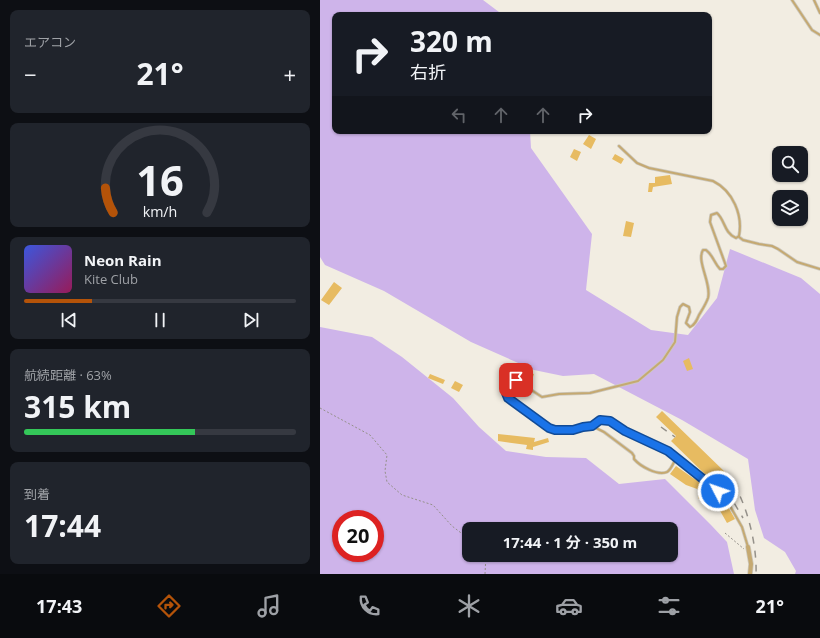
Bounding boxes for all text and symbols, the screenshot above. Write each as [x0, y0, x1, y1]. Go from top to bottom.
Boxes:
text: 320 m [410, 22, 493, 60]
icon: right [344, 28, 396, 80]
text: エアコン [24, 33, 76, 51]
text: 21° [136, 53, 184, 94]
text: − [24, 59, 37, 89]
text: + [283, 59, 296, 89]
text: 右折 [410, 60, 446, 84]
icon: left [448, 104, 470, 126]
icon: ahead [490, 104, 512, 126]
icon: ahead [532, 104, 554, 126]
icon: right [574, 104, 596, 126]
map controls [772, 146, 808, 226]
button: search [772, 146, 808, 182]
text: 16 [136, 151, 184, 207]
button: layers [772, 190, 808, 226]
text: km/h [143, 201, 177, 220]
text: Neon Rain [84, 250, 162, 270]
text: Kite Club [84, 270, 138, 288]
icon: previous [58, 309, 80, 331]
icon: pause [149, 309, 171, 331]
icon: next [240, 309, 262, 331]
pin [499, 363, 533, 397]
text: 航続距離 · 63% [24, 366, 112, 384]
icon: arrive [505, 369, 527, 391]
text: 315 km [24, 386, 131, 427]
position arrow [697, 470, 739, 512]
text: 到着 [24, 485, 50, 503]
text: 17:44 [24, 505, 101, 546]
speed limit sign: 20 [332, 510, 384, 562]
text: 17:44 · 1 分 · 350 m [503, 532, 637, 552]
icon: directions [155, 592, 183, 620]
icon: music [255, 592, 283, 620]
icon: phone [355, 592, 383, 620]
icon: climate [455, 592, 483, 620]
icon: car [555, 592, 583, 620]
icon: filters [655, 592, 683, 620]
text: 17:43 [36, 594, 82, 618]
text: 21° [756, 594, 784, 618]

